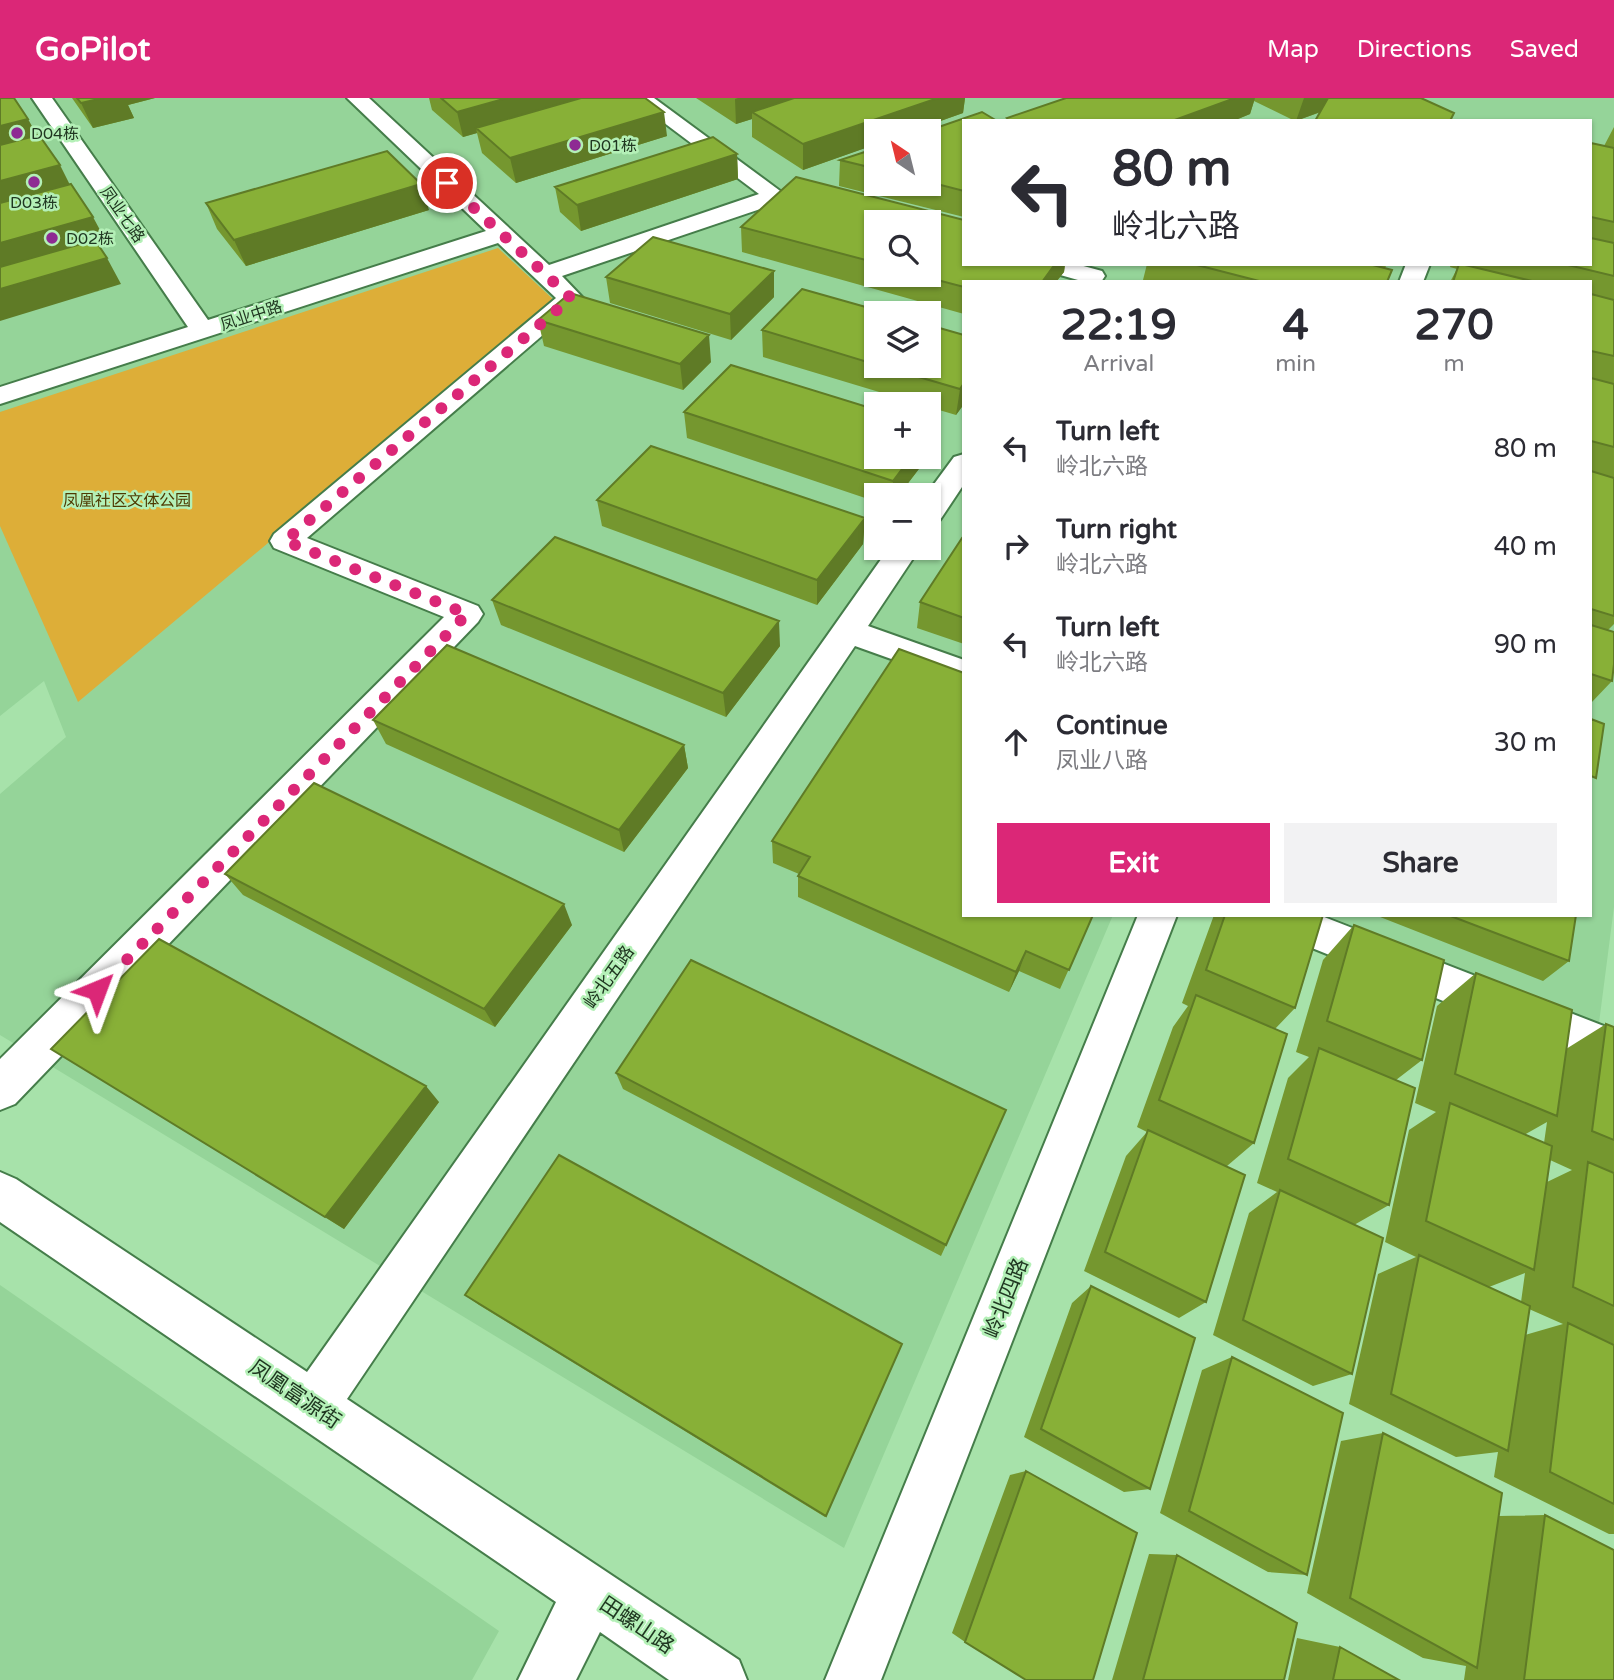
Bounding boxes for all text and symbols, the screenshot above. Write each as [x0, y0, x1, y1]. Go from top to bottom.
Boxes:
text: GoPilot [35, 30, 150, 69]
text: Map [1267, 35, 1319, 64]
text: Directions [1357, 35, 1472, 64]
text: Saved [1510, 35, 1579, 64]
north arrow [864, 119, 942, 196]
map controls [864, 119, 941, 560]
place label: D04栋 [31, 124, 79, 144]
marker: D04栋 [9, 125, 25, 141]
place label: D01栋 [589, 136, 637, 156]
marker: D01栋 [567, 137, 583, 153]
text: 80 m [1112, 140, 1231, 199]
icon: left [997, 147, 1088, 238]
pin [417, 153, 477, 213]
icon: arrive [428, 164, 466, 202]
marker: D03栋 [26, 174, 42, 190]
street label: 凤业七路 [96, 183, 149, 247]
place label: D03栋 [10, 193, 58, 213]
text: 岭北六路 [1112, 208, 1240, 246]
button: search [864, 210, 941, 287]
place label: D02栋 [66, 229, 114, 249]
marker: D02栋 [44, 230, 60, 246]
street label: 凤业中路 [218, 297, 285, 335]
text: 22:19 [1060, 300, 1177, 351]
text: 4 [1282, 300, 1309, 351]
text: 270 [1414, 300, 1494, 351]
button: layers [864, 301, 941, 378]
text: Arrival [1083, 350, 1154, 378]
text: min [1275, 350, 1316, 378]
text: m [1443, 350, 1465, 378]
button: + [864, 392, 941, 469]
text: Turn left [1056, 416, 1159, 447]
icon: left [997, 429, 1035, 467]
text: 80 m [1494, 433, 1557, 464]
text: 岭北六路 [1056, 453, 1148, 481]
button: − [864, 483, 941, 560]
park label: 凤凰社区文体公园 [63, 491, 191, 511]
text: Turn right [1056, 514, 1177, 545]
icon: right [997, 527, 1035, 565]
text: 40 m [1494, 531, 1557, 562]
text: 岭北六路 [1056, 551, 1148, 579]
text: Turn left [1056, 612, 1159, 643]
icon: left [997, 625, 1035, 663]
text: 90 m [1494, 629, 1557, 660]
text: 岭北六路 [1056, 649, 1148, 677]
text: Continue [1056, 710, 1168, 741]
icon: ahead [997, 723, 1035, 761]
text: 30 m [1494, 727, 1557, 758]
text: 凤业八路 [1056, 747, 1148, 775]
button: Exit [997, 823, 1270, 903]
button: Share [1284, 823, 1557, 903]
street label: 岭北五路 [579, 941, 639, 1013]
position arrow [60, 953, 134, 1027]
street label: 岭北四路 [979, 1255, 1034, 1342]
street label: 凤凰富源街 [244, 1355, 345, 1434]
street label: 田螺山路 [595, 1592, 679, 1659]

